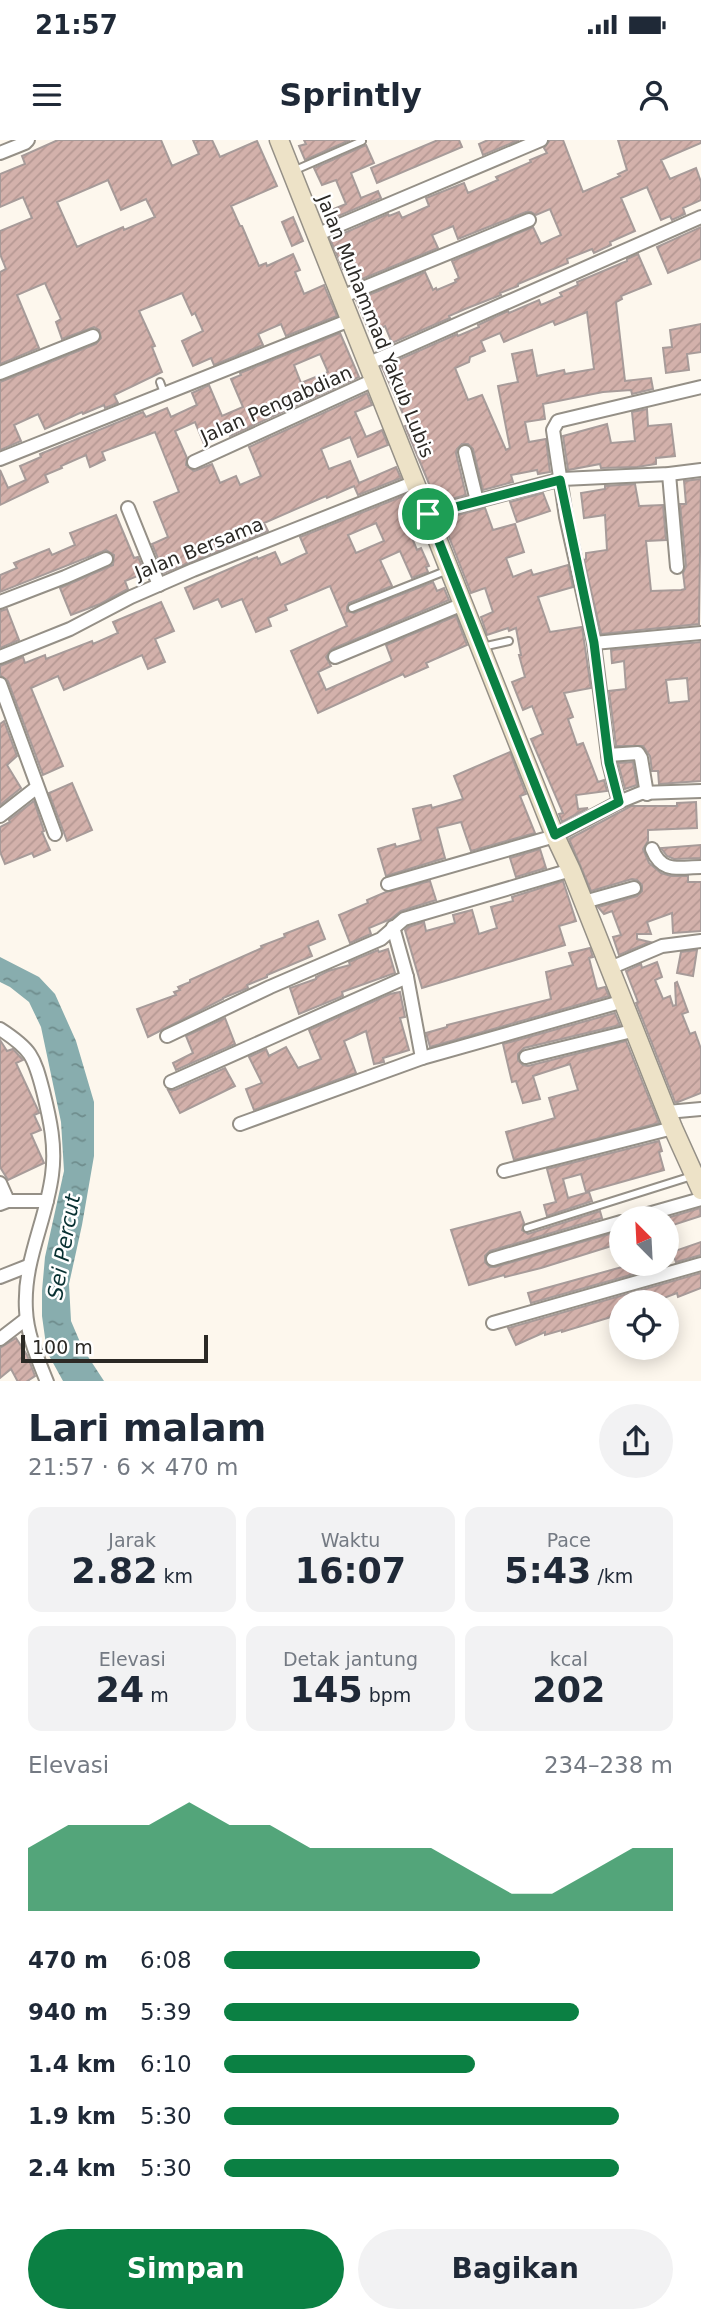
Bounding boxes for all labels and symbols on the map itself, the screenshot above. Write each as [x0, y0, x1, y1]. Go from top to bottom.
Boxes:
street label: Jalan Muhammad Yakub Lubis [313, 190, 439, 461]
street label: Jalan Pengabdian [196, 361, 355, 448]
pin [398, 484, 458, 544]
street label: Jalan Bersama [131, 512, 266, 584]
water label: Sei Percut [43, 1192, 85, 1301]
north arrow [609, 1206, 679, 1276]
scale bar [21, 1332, 208, 1364]

